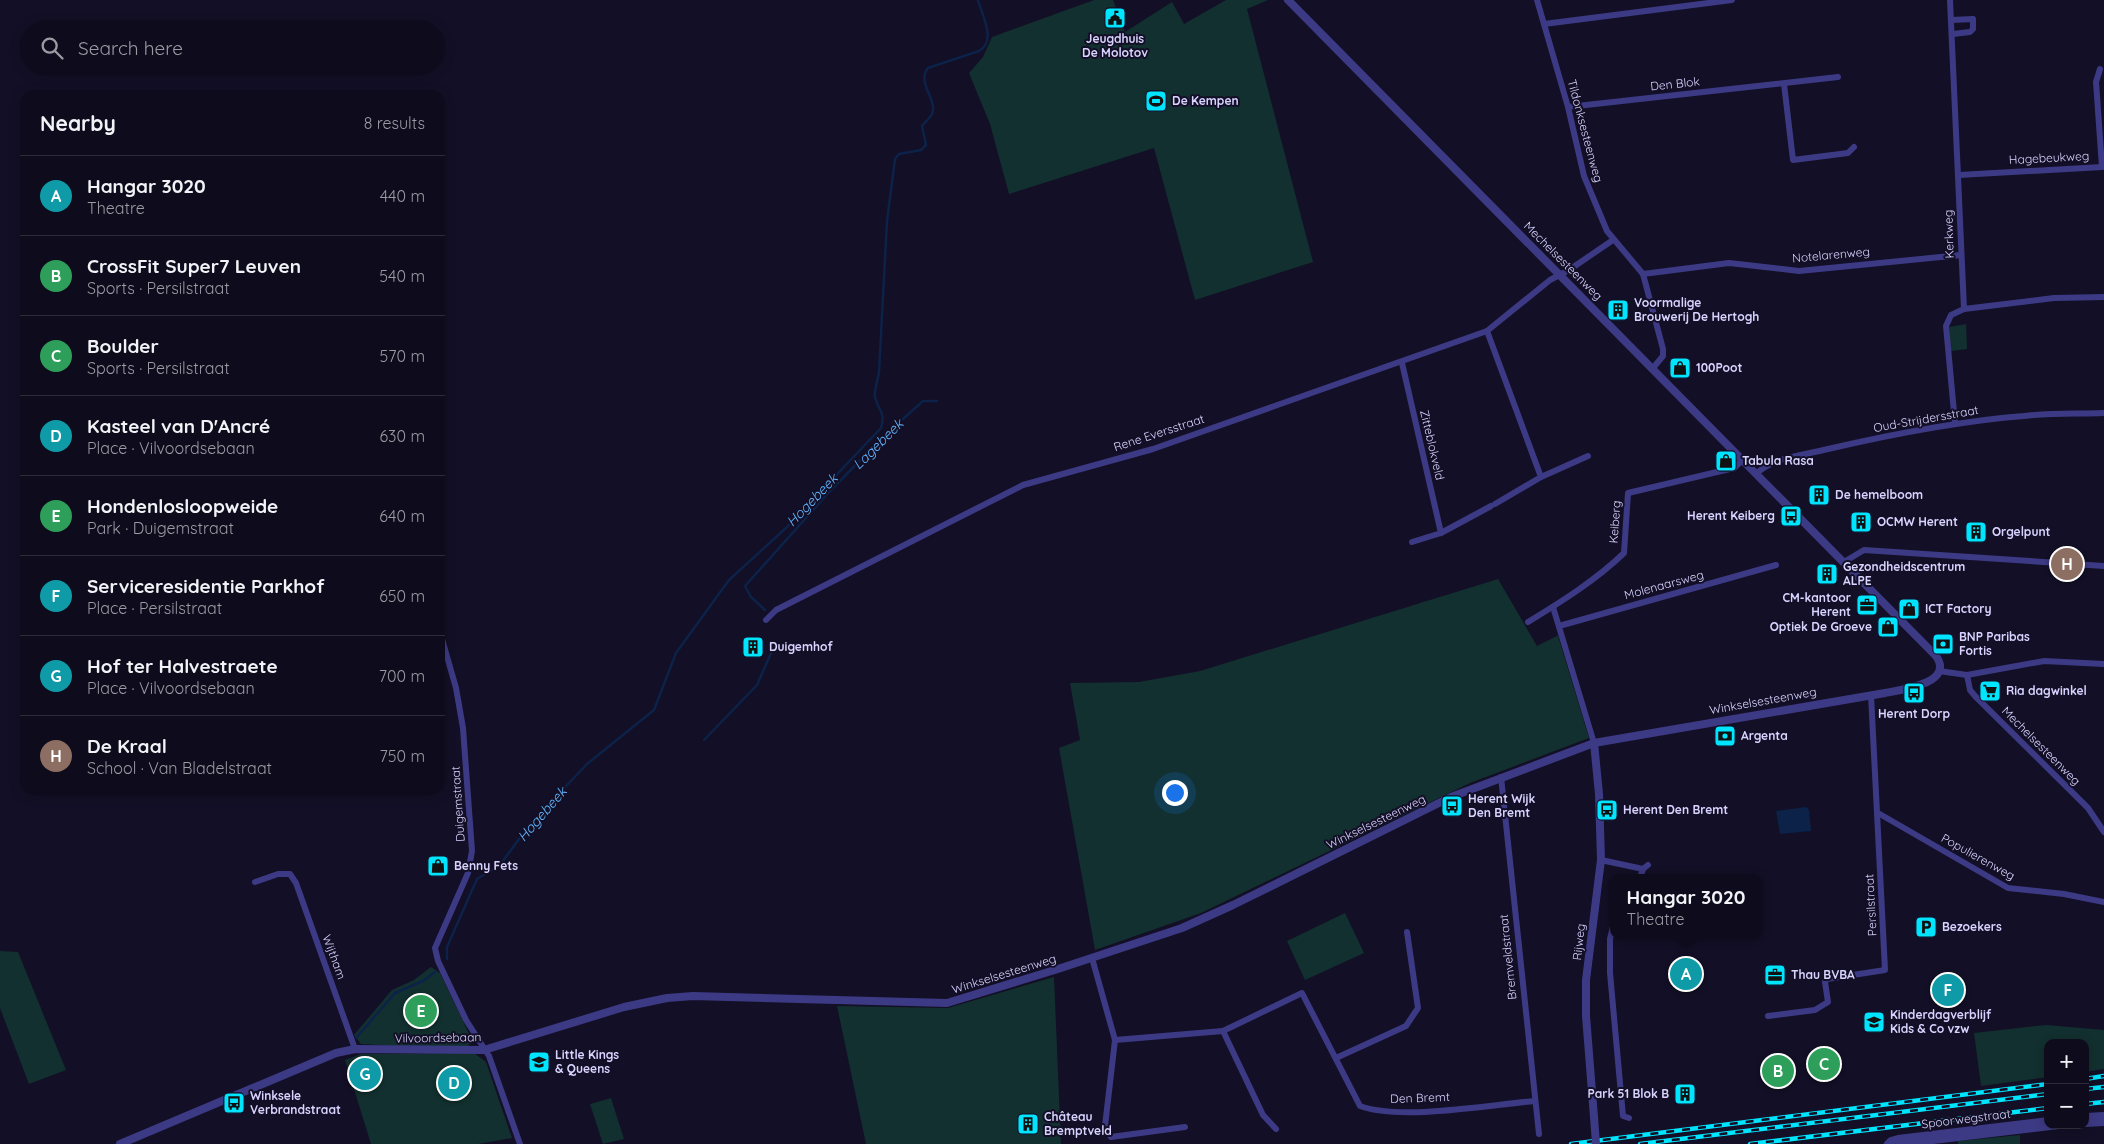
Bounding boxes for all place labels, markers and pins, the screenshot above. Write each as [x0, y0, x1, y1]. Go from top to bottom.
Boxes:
public building icon: Jeugdhuis De Molotov [1103, 6, 1127, 30]
place label: Jeugdhuis De Molotov [1082, 31, 1148, 60]
sports icon: De Kempen [1144, 89, 1168, 113]
place label: De Kempen [1172, 93, 1239, 108]
place label: Voormalige Brouwerij De Hertogh [1634, 295, 1759, 324]
building icon: Voormalige Brouwerij De Hertogh [1606, 298, 1630, 322]
shop icon: 100Poot [1668, 356, 1692, 380]
place label: 100Poot [1696, 360, 1742, 375]
shop icon: Tabula Rasa [1714, 449, 1738, 473]
place label: Tabula Rasa [1742, 453, 1814, 468]
building icon: De hemelboom [1807, 483, 1831, 507]
place label: De hemelboom [1835, 487, 1923, 502]
bus stop icon: Herent Keiberg [1779, 504, 1803, 528]
place label: Herent Keiberg [1687, 508, 1775, 523]
building icon: OCMW Herent [1849, 510, 1873, 534]
place label: OCMW Herent [1877, 514, 1958, 529]
building icon: Orgelpunt [1964, 520, 1988, 544]
place label: Orgelpunt [1992, 524, 2051, 539]
pin: H [2051, 545, 2083, 583]
place label: Gezondheidscentrum ALPE [1843, 559, 1965, 588]
building icon: Gezondheidscentrum ALPE [1815, 562, 1839, 586]
place label: CM-kantoor Herent [1782, 590, 1851, 619]
office icon: CM-kantoor Herent [1855, 593, 1879, 617]
shop icon: ICT Factory [1897, 597, 1921, 621]
place label: ICT Factory [1925, 601, 1992, 616]
shop icon: Optiek De Groeve [1876, 615, 1900, 639]
place label: Optiek De Groeve [1770, 619, 1872, 634]
place label: BNP Paribas Fortis [1959, 629, 2030, 658]
bank icon: BNP Paribas Fortis [1931, 632, 1955, 656]
building icon: Duigemhof [741, 635, 765, 659]
place label: Duigemhof [769, 639, 834, 654]
supermarket icon: Ria dagwinkel [1978, 679, 2002, 703]
bus stop icon: Herent Dorp [1902, 681, 1926, 705]
place label: Ria dagwinkel [2006, 683, 2087, 698]
place label: Herent Dorp [1878, 706, 1950, 721]
bank icon: Argenta [1713, 724, 1737, 748]
place label: Argenta [1741, 728, 1788, 743]
place label: Herent Wijk Den Bremt [1468, 791, 1536, 820]
bus stop icon: Herent Wijk Den Bremt [1440, 794, 1464, 818]
bus stop icon: Herent Den Bremt [1595, 798, 1619, 822]
place label: Herent Den Bremt [1623, 802, 1728, 817]
shop icon: Benny Fets [426, 854, 450, 878]
place label: Benny Fets [454, 858, 518, 873]
parking icon: Bezoekers [1914, 915, 1938, 939]
place label: Bezoekers [1942, 919, 2002, 934]
pin: A [1670, 955, 1702, 993]
office icon: Thau BVBA [1763, 963, 1787, 987]
place label: Thau BVBA [1791, 967, 1855, 982]
pin: F [1932, 971, 1964, 1009]
pin: E [405, 992, 437, 1030]
place label: Kinderdagverblijf Kids & Co vzw [1890, 1007, 1992, 1036]
school or university icon: Kinderdagverblijf Kids & Co vzw [1862, 1010, 1886, 1034]
pin: C [1808, 1045, 1840, 1083]
place label: Little Kings & Queens [555, 1047, 619, 1076]
school or university icon: Little Kings & Queens [527, 1050, 551, 1074]
pin: B [1762, 1052, 1794, 1090]
pin: G [349, 1055, 381, 1093]
pin: D [438, 1064, 470, 1102]
building icon: Park 51 Blok B [1673, 1082, 1697, 1106]
place label: Park 51 Blok B [1587, 1086, 1669, 1101]
place label: Winksele Verbrandstraat [250, 1088, 341, 1117]
bus stop icon: Winksele Verbrandstraat [222, 1091, 246, 1115]
place label: Château Bremptveld [1044, 1109, 1112, 1138]
building icon: Château Bremptveld [1016, 1112, 1040, 1136]

